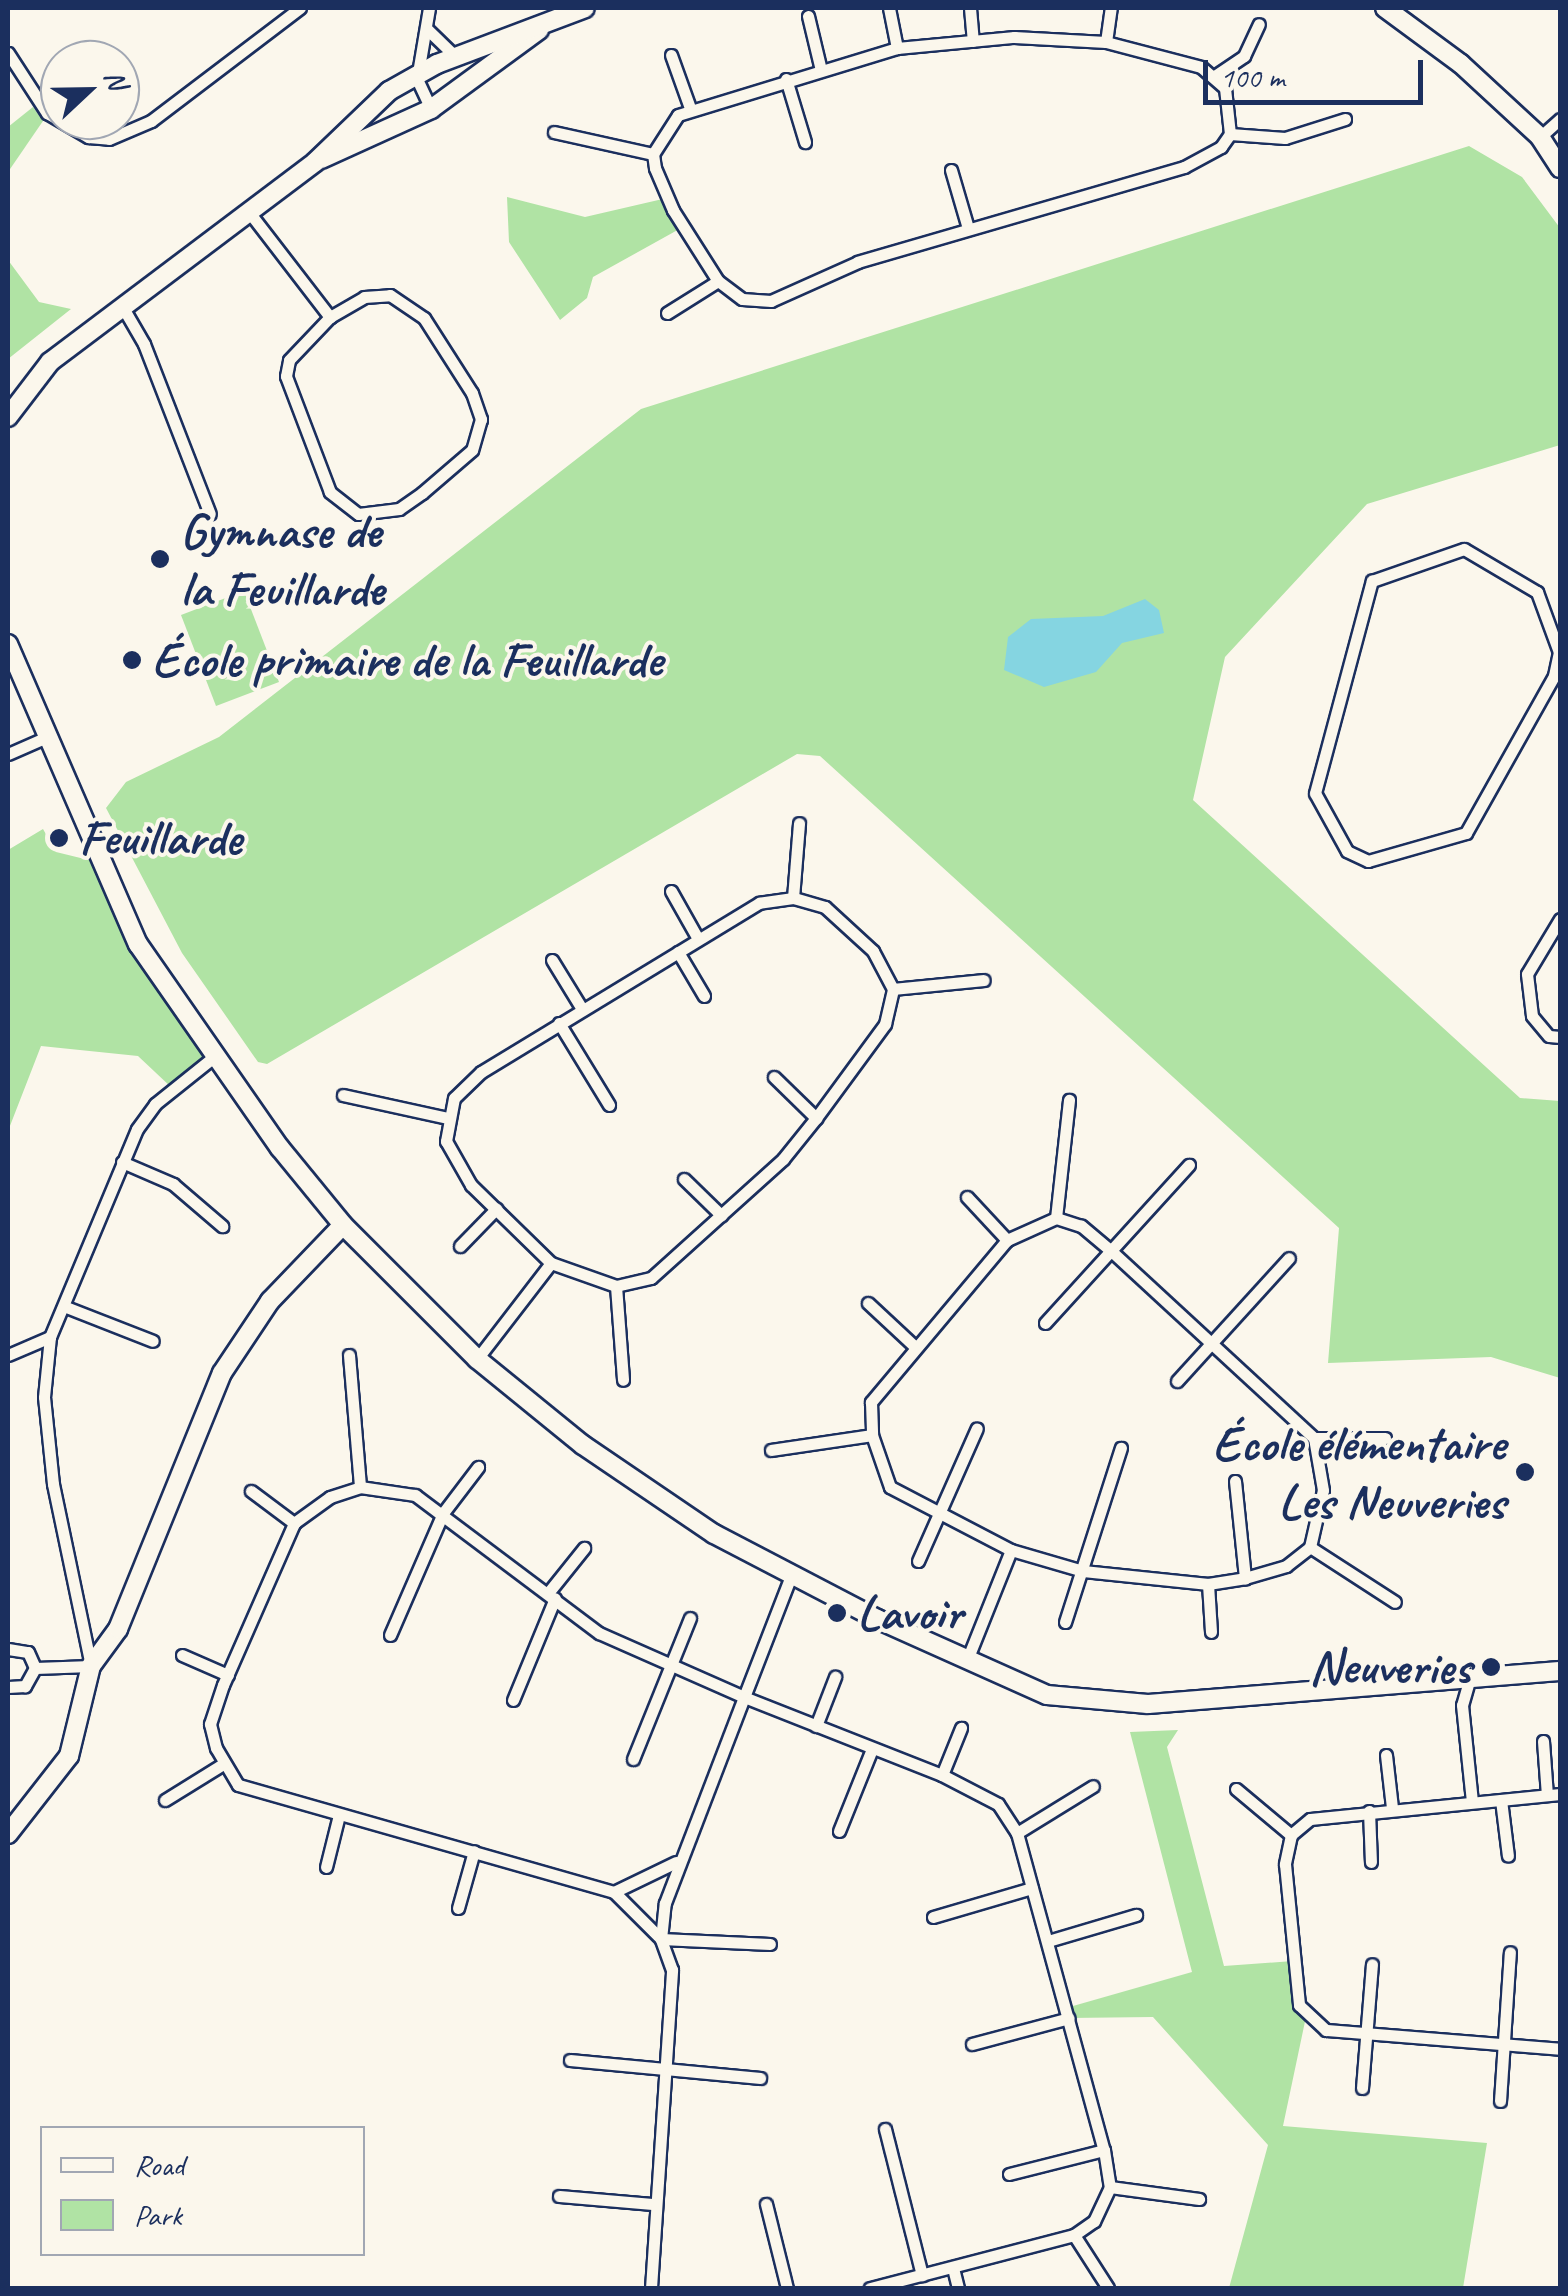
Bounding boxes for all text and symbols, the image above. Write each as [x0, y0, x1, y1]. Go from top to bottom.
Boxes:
north arrow [40, 40, 140, 140]
scale bar [1208, 40, 1428, 102]
text: 100 m [1220, 58, 1285, 96]
text: N [97, 65, 136, 94]
place label: Gymnase de la Feuillarde [180, 500, 386, 618]
marker: Gymnase de la Feuillarde [149, 548, 171, 570]
place label: École primaire de la Feuillarde [152, 630, 660, 690]
marker: École primaire de la Feuillarde [121, 649, 143, 671]
place label: Feuillarde [79, 808, 241, 868]
marker: Feuillarde [48, 827, 70, 849]
place label: École élémentaire Les Neuveries [1213, 1413, 1505, 1530]
marker: École élémentaire Les Neuveries [1514, 1461, 1536, 1483]
place label: Lavoir [857, 1583, 962, 1643]
marker: Lavoir [826, 1602, 848, 1624]
place label: Neuveries [1309, 1637, 1471, 1697]
marker: Neuveries [1480, 1656, 1502, 1678]
legend [40, 2126, 365, 2256]
text: Road [134, 2146, 184, 2184]
text: Park [134, 2196, 182, 2234]

